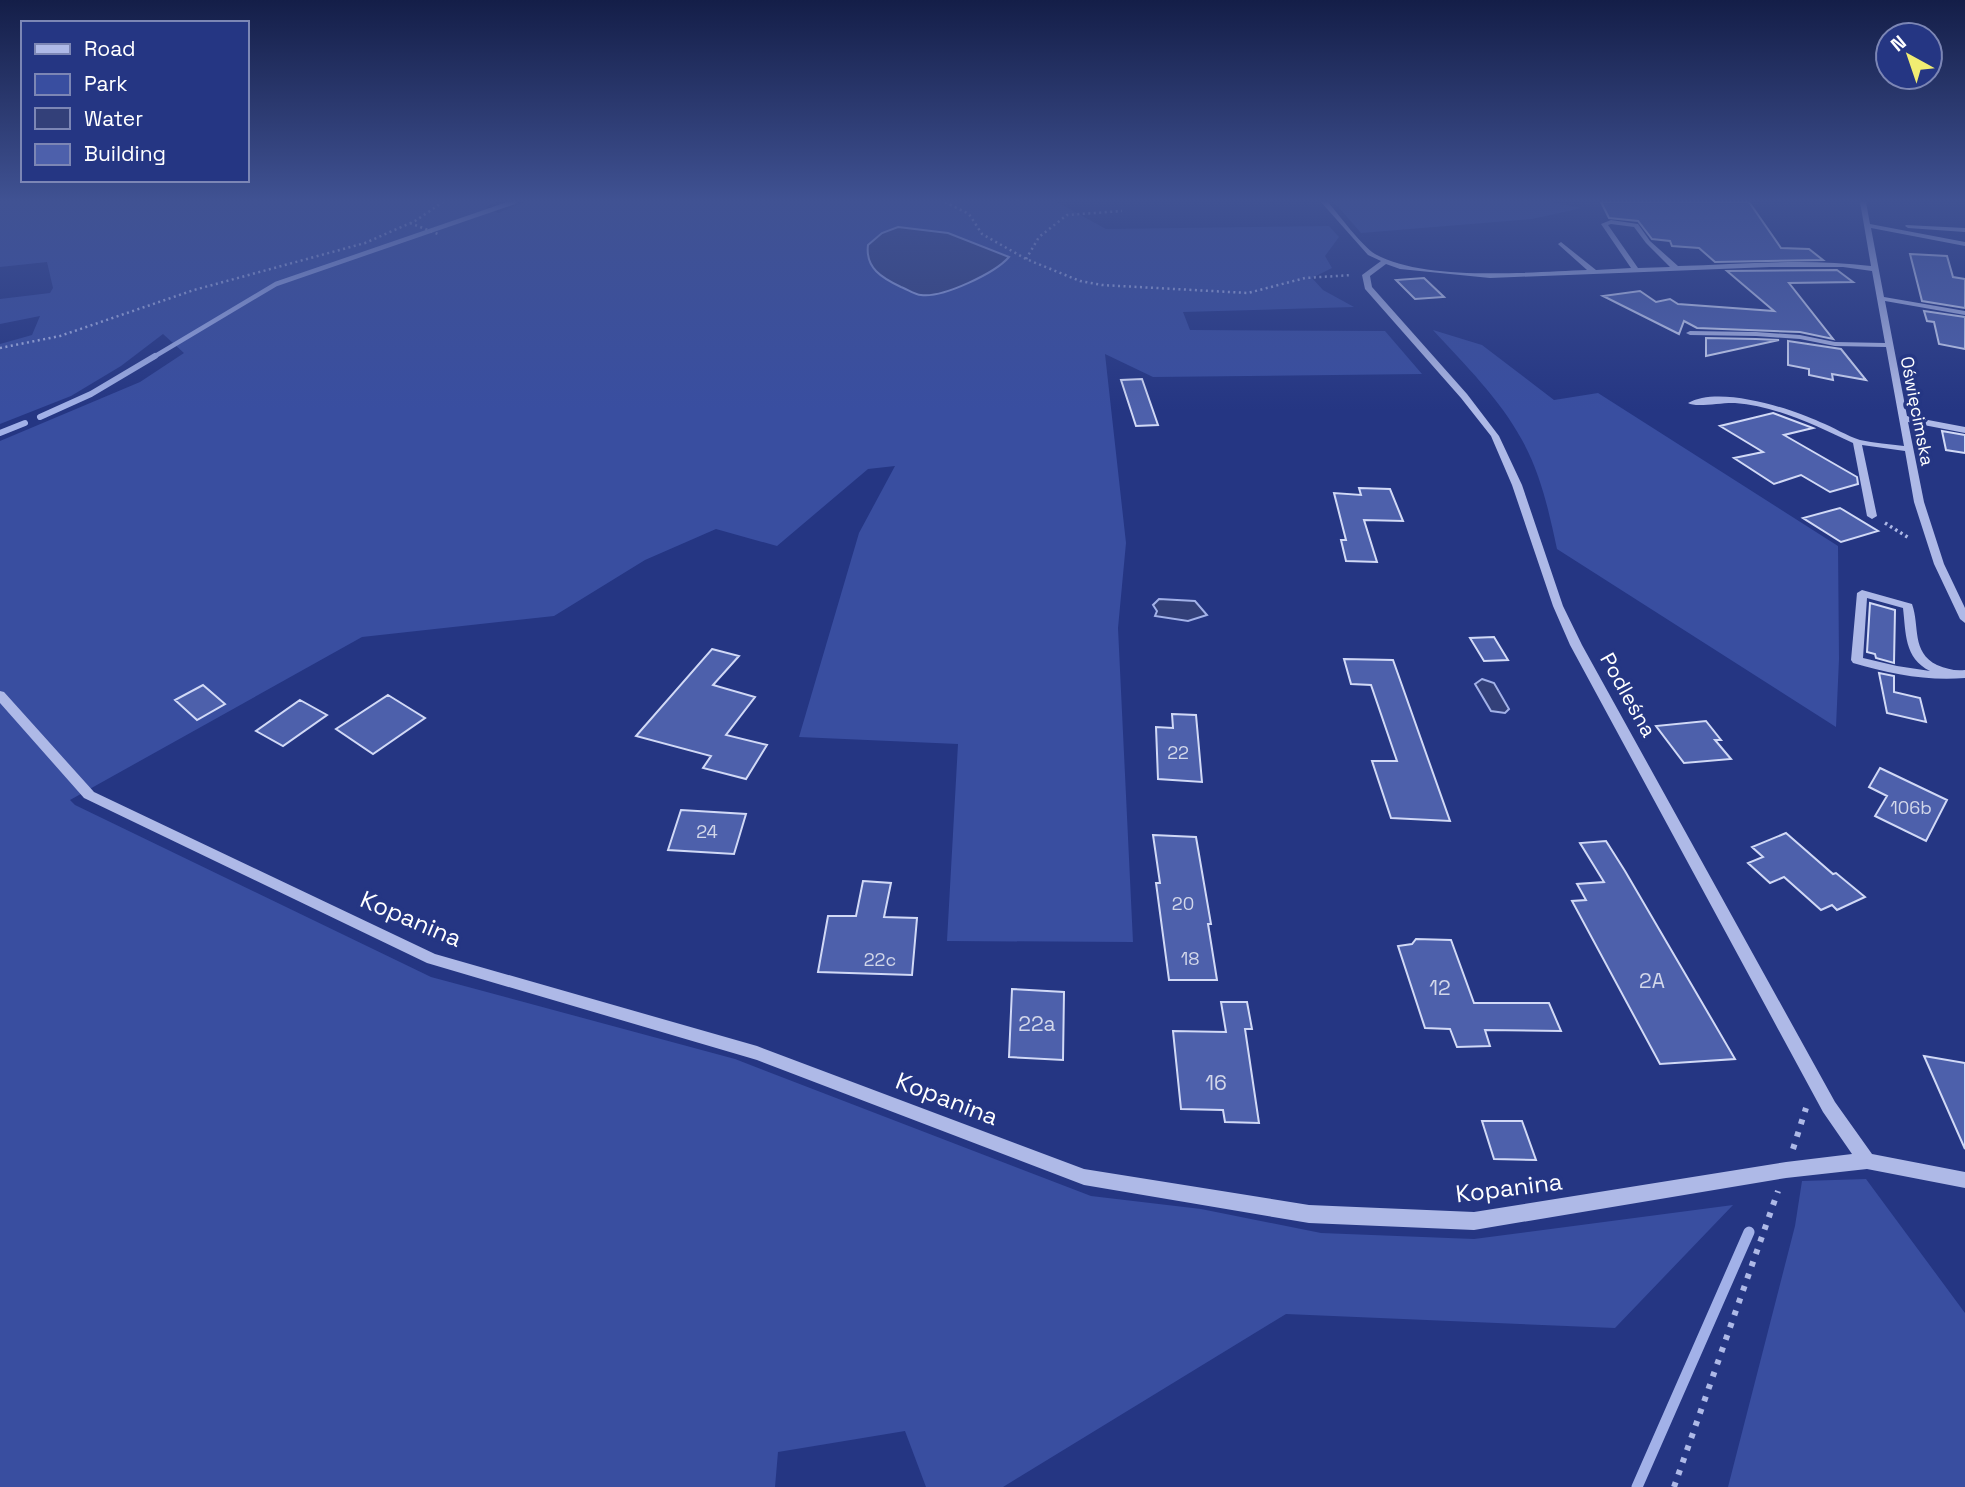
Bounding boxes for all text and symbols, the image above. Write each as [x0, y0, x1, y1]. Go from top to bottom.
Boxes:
legend [21, 21, 248, 182]
north arrow [1874, 21, 1944, 91]
text: N [1885, 30, 1911, 57]
text: Road [84, 35, 136, 62]
text: Park [84, 70, 128, 97]
text: Water [84, 105, 143, 132]
text: Building [84, 140, 166, 167]
street label: Oświęcimska [1896, 354, 1939, 467]
street label: Podleśna [1594, 648, 1663, 742]
house number: 22 [1167, 741, 1189, 764]
house number: 106b [1890, 796, 1932, 819]
house number: 24 [696, 820, 718, 843]
street label: Kopanina [356, 883, 467, 954]
house number: 20 [1172, 892, 1194, 915]
house number: 18 [1181, 947, 1199, 970]
house number: 22c [864, 948, 896, 971]
house number: 2A [1639, 967, 1665, 994]
house number: 12 [1429, 974, 1451, 1001]
house number: 22a [1018, 1010, 1056, 1037]
street label: Kopanina [892, 1065, 1003, 1132]
house number: 16 [1205, 1069, 1227, 1096]
street label: Kopanina [1454, 1166, 1564, 1209]

